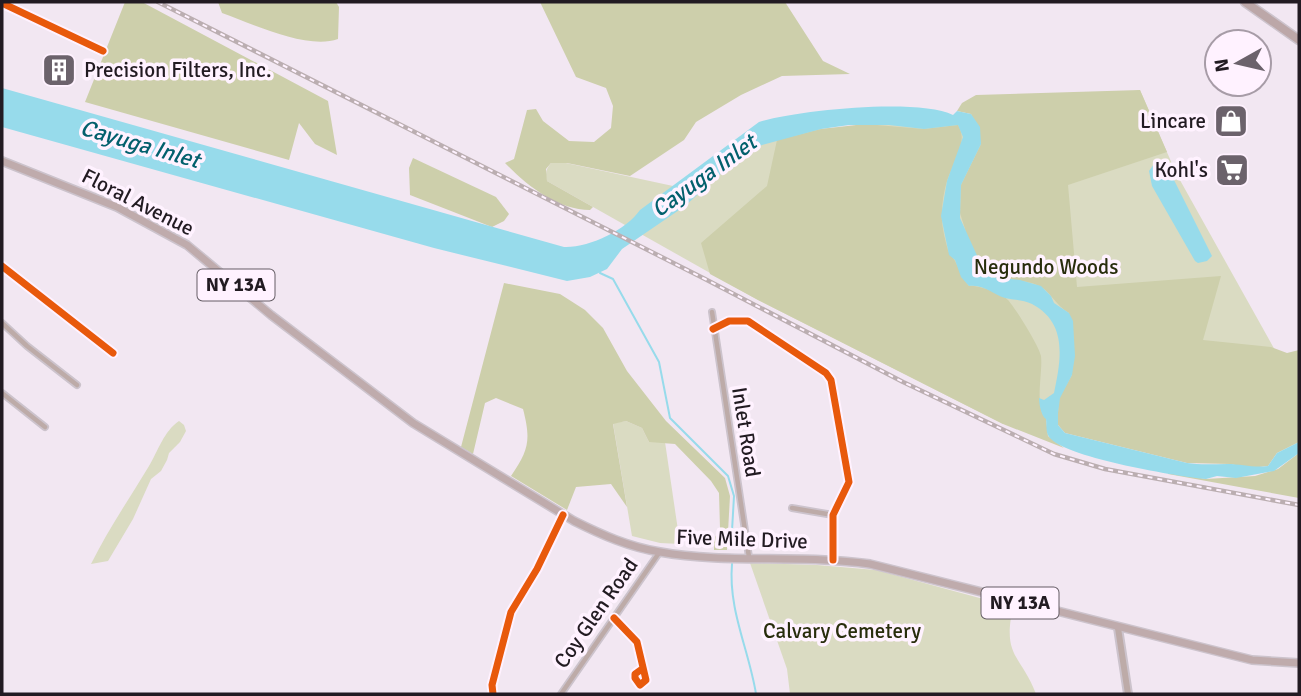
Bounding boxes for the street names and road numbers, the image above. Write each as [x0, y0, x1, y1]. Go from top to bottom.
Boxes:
street label: Floral Avenue [78, 163, 198, 241]
road number: NY 13A [198, 270, 274, 300]
street label: Inlet Road [726, 385, 766, 479]
street label: Five Mile Drive [676, 524, 808, 554]
street label: Coy Glen Road [548, 553, 644, 673]
road number: NY 13A [982, 588, 1058, 618]

